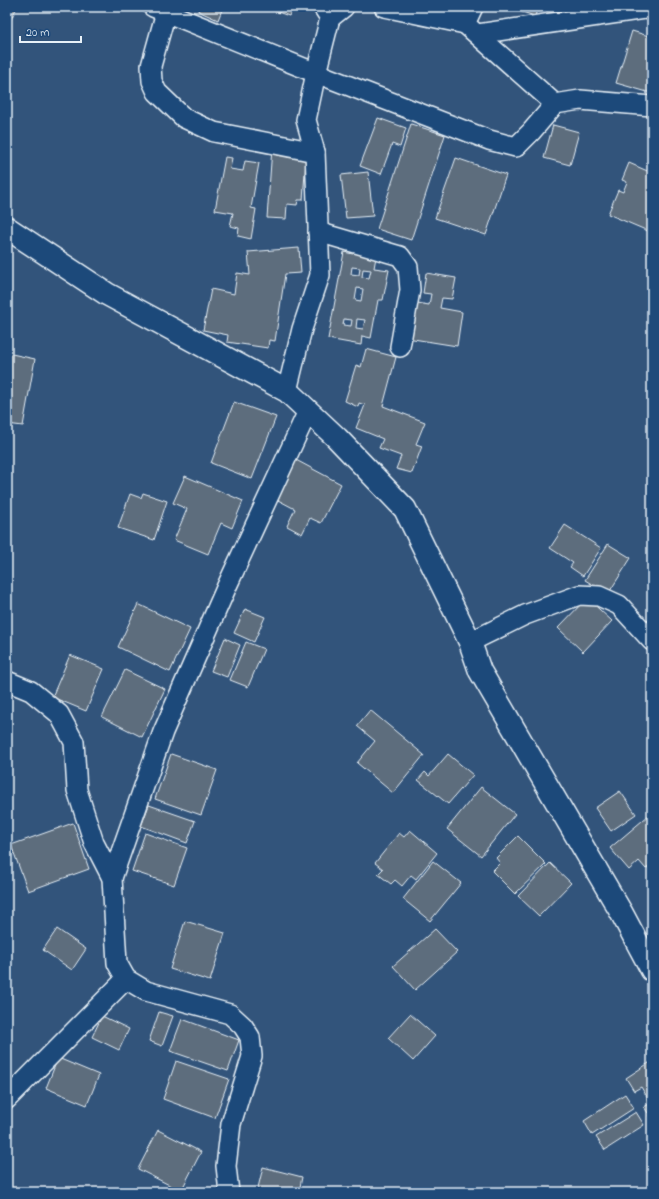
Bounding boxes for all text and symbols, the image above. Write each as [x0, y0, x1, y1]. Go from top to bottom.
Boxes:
scale bar [20, 18, 81, 44]
text: 20 m [26, 24, 49, 42]

